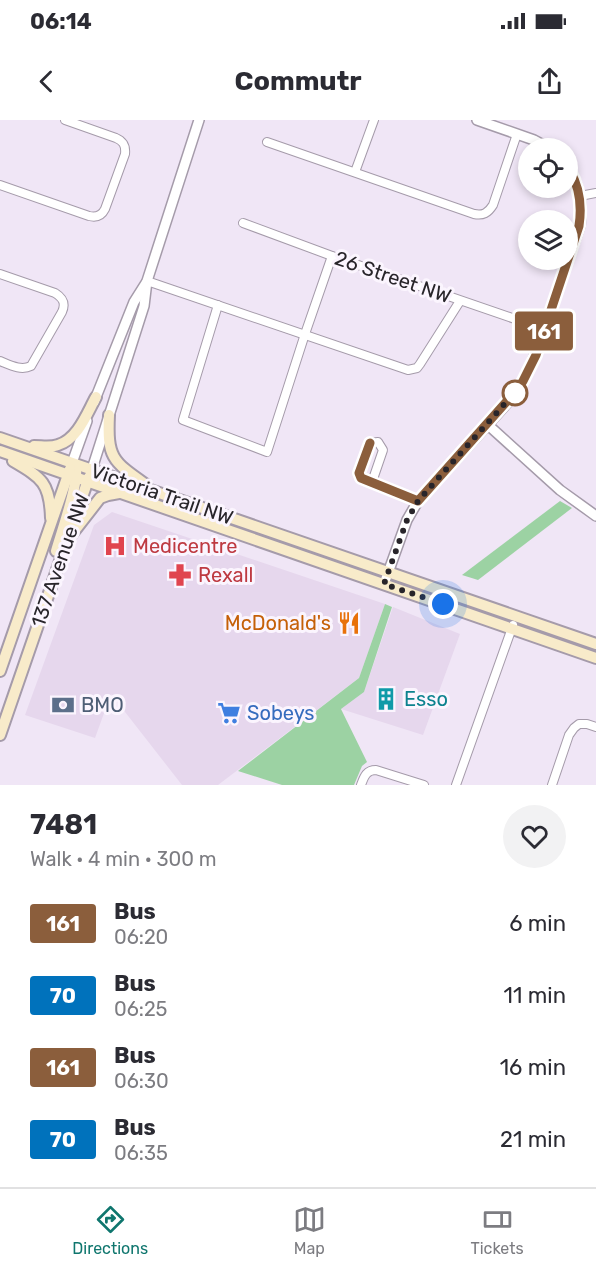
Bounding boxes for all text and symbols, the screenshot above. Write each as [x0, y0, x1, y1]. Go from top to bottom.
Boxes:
text: 06:14 [30, 8, 92, 35]
icon: back [30, 65, 63, 98]
text: Commutr [234, 65, 362, 97]
icon: share [533, 65, 566, 98]
map controls [518, 138, 578, 270]
button: locate [518, 138, 578, 198]
button: layers [518, 210, 578, 270]
street label: 26 Street NW [332, 246, 454, 308]
line badge: 161 [510, 312, 578, 350]
text: 161 [527, 319, 561, 344]
unlabelled marker [502, 380, 528, 406]
street label: Victoria Trail NW [88, 458, 236, 530]
street label: 137 Avenue NW [26, 490, 94, 630]
hospital icon: Medicentre [102, 533, 128, 559]
place label: Medicentre [133, 534, 237, 558]
pharmacy icon: Rexall [167, 562, 193, 588]
place label: Rexall [198, 563, 253, 587]
your location [428, 589, 458, 619]
restaurant icon: McDonald's [336, 610, 362, 636]
place label: McDonald's [225, 611, 331, 635]
building icon: Esso [373, 686, 399, 712]
place label: Esso [404, 687, 448, 711]
bank icon: BMO [50, 692, 76, 718]
place label: BMO [81, 693, 124, 717]
supermarket icon: Sobeys [216, 700, 242, 726]
place label: Sobeys [247, 701, 315, 725]
button: heart [503, 805, 566, 868]
text: 7481 [30, 808, 97, 841]
text: Walk · 4 min · 300 m [30, 847, 217, 871]
text: Bus [114, 898, 156, 925]
text: 6 min [509, 910, 566, 937]
text: 161 [46, 911, 80, 936]
text: 06:20 [114, 925, 168, 949]
text: Bus [114, 970, 156, 997]
text: 11 min [504, 982, 566, 1009]
text: 70 [50, 983, 76, 1008]
text: 06:25 [114, 997, 168, 1021]
text: Bus [114, 1042, 156, 1069]
text: 16 min [500, 1054, 566, 1081]
text: 161 [46, 1055, 80, 1080]
text: 06:30 [114, 1069, 169, 1093]
text: Bus [114, 1114, 156, 1141]
text: 21 min [500, 1126, 566, 1153]
text: 70 [50, 1127, 76, 1152]
text: 06:35 [114, 1141, 168, 1165]
tab: Directions [72, 1203, 148, 1258]
tab: Map [293, 1203, 326, 1258]
tab: Tickets [471, 1203, 524, 1258]

